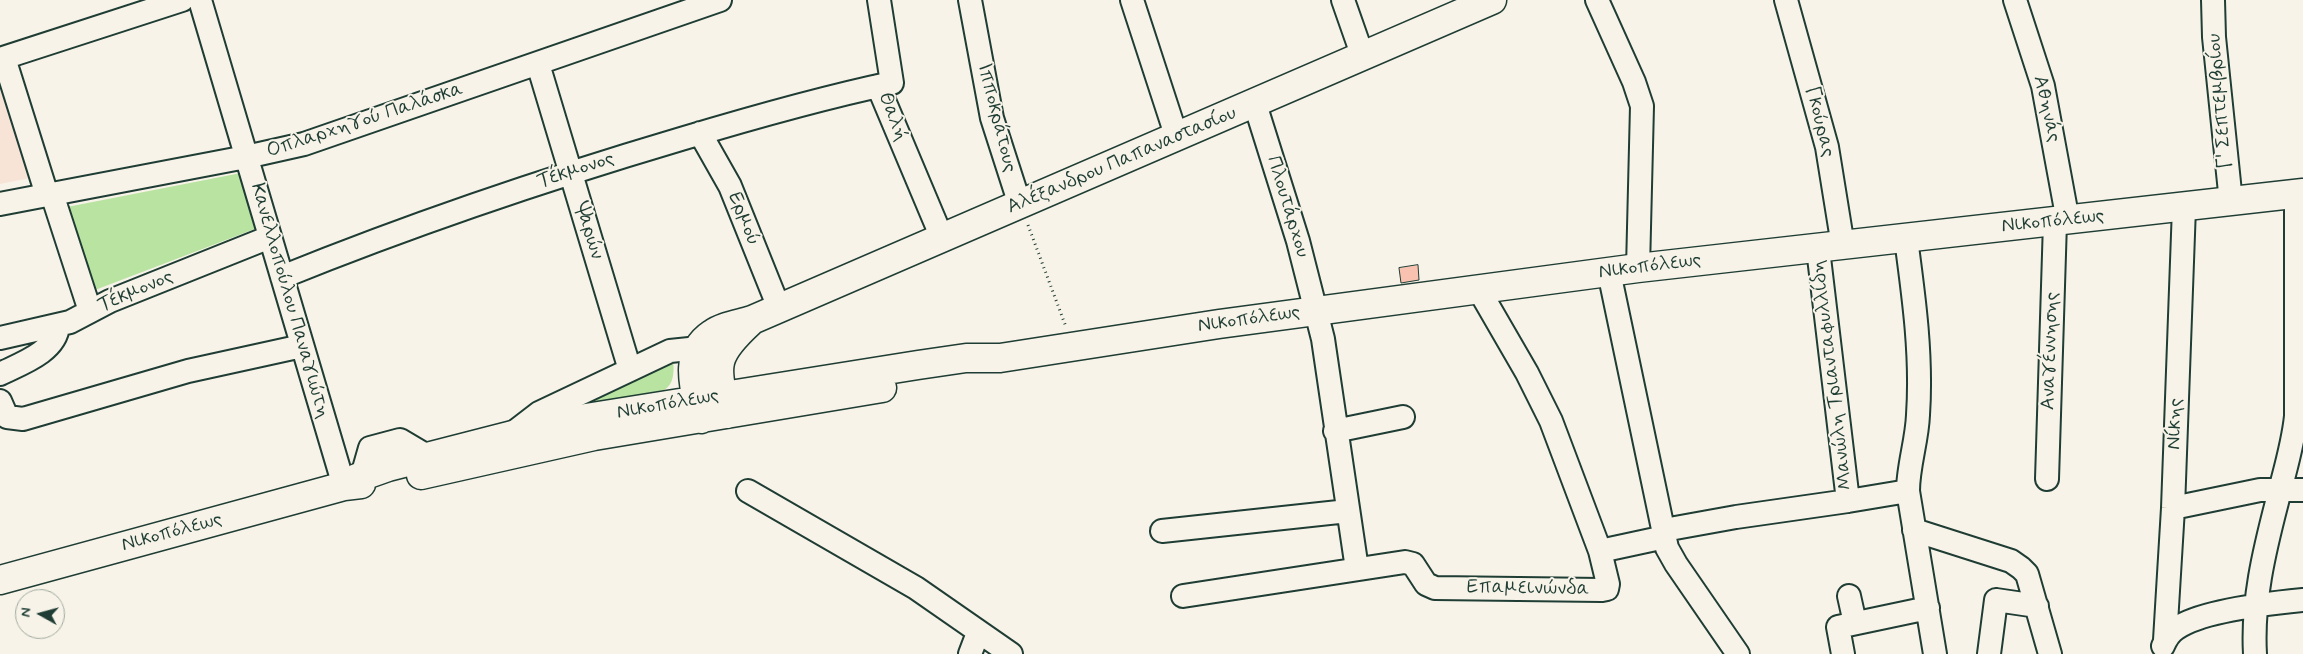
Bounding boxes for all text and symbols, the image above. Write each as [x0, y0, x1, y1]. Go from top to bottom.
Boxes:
street label: Γ' Σεπτεμβρίου [2203, 32, 2239, 170]
street label: Ιπποκράτους [971, 61, 1021, 175]
street label: Αθηνάς [2027, 73, 2065, 145]
street label: Οπλαρχηγού Παλάσκα [264, 78, 466, 164]
street label: Γκούρας [1799, 84, 1839, 160]
street label: Θαλή [872, 89, 912, 145]
street label: Αλέξανδρου Παπαναστασίου [1004, 102, 1240, 220]
street label: Τέκμονος [535, 147, 617, 195]
street label: Πλουτάρχου [1260, 153, 1314, 261]
street label: Κανελλοπούλου Παναγιώτη [244, 181, 334, 421]
street label: Ερμού [722, 189, 764, 249]
street label: Ψαρών [568, 200, 608, 262]
street label: Νικοπόλεως [2000, 205, 2106, 239]
street label: Νικοπόλεως [1597, 249, 1703, 285]
street label: Μανώλη Τριανταφυλλίδη [1807, 258, 1859, 492]
street label: Τέκμονος [95, 265, 177, 319]
street label: Αναγέννησης [2037, 291, 2065, 411]
street label: Νικοπόλεως [1196, 301, 1302, 339]
street label: Νικοπόλεως [615, 384, 721, 426]
street label: Νίκης [2163, 398, 2189, 450]
street label: Νικοπόλεως [119, 508, 225, 558]
street label: Επαμεινώνδα [1466, 576, 1590, 602]
north arrow [15, 589, 65, 639]
text: N [17, 607, 36, 618]

